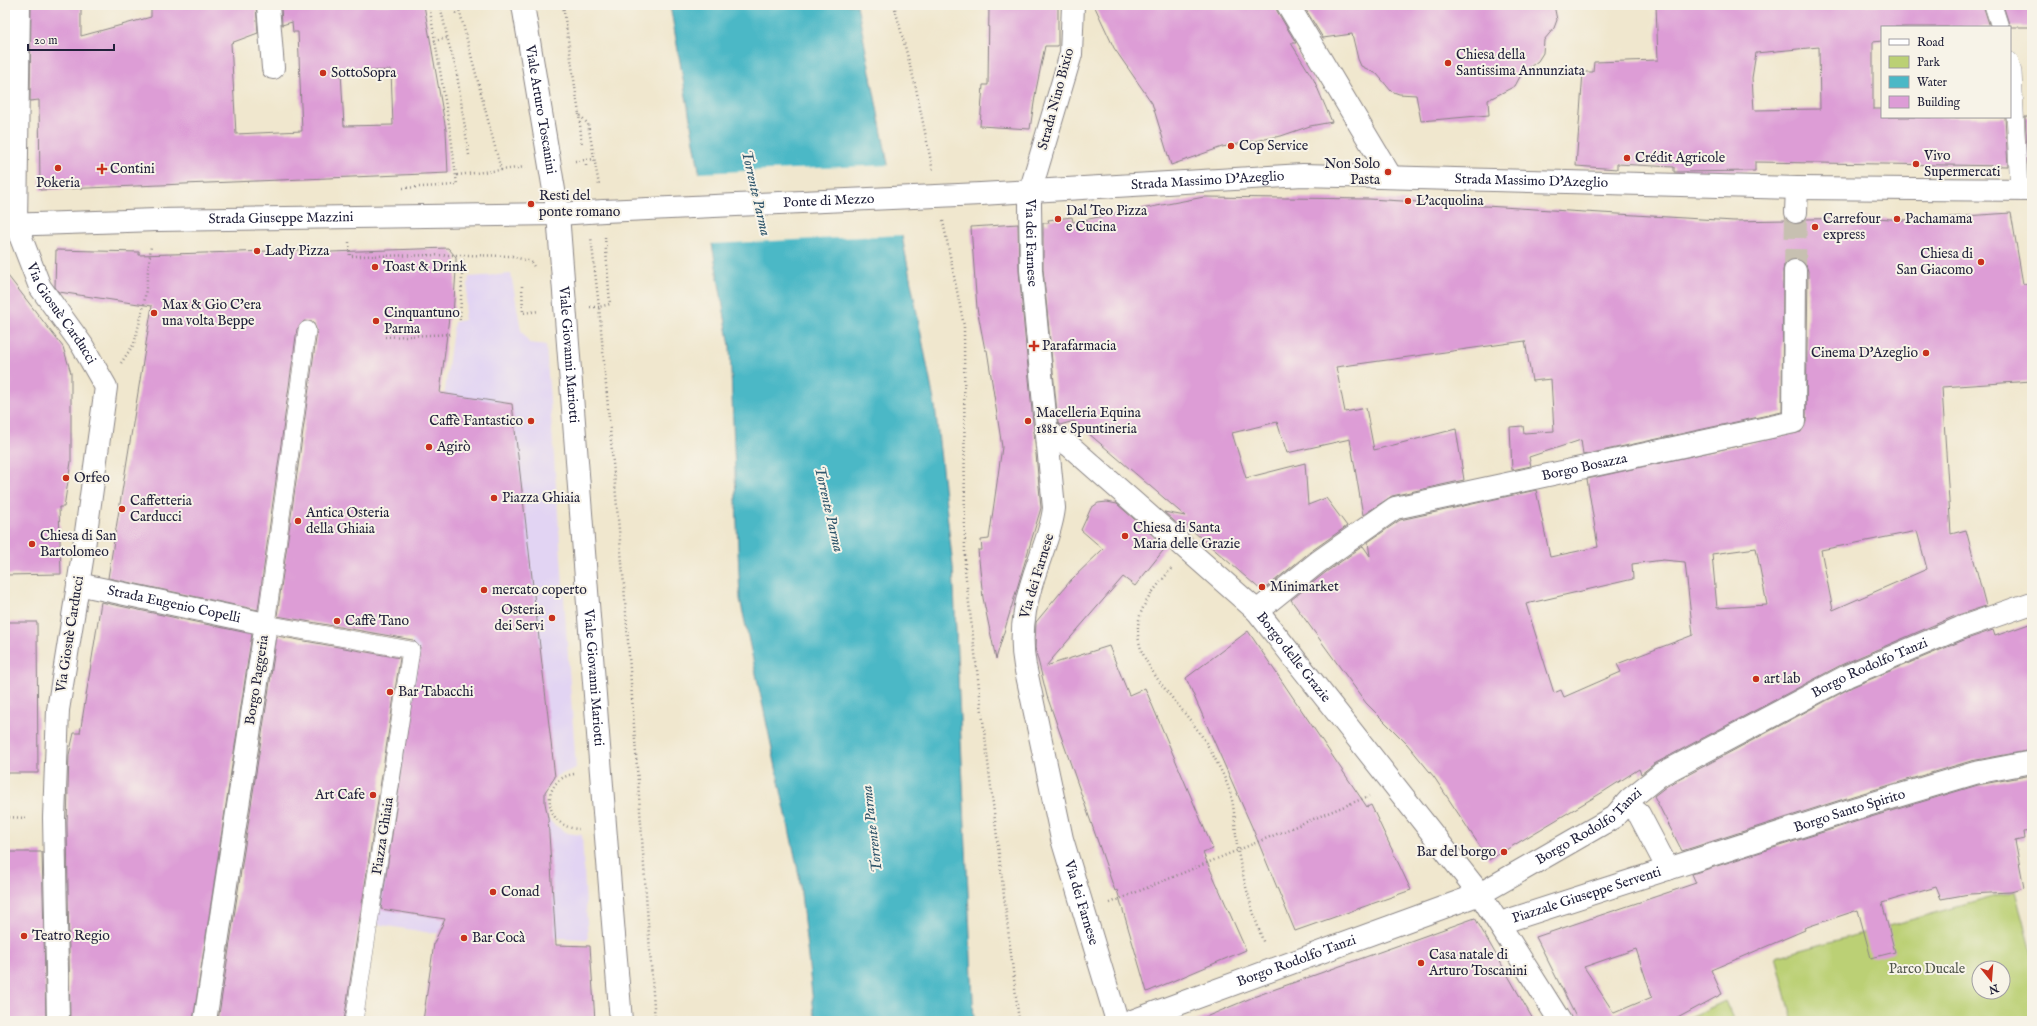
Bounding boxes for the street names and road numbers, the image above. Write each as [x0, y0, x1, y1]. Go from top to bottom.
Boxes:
street label: Viale Arturo Toscanini [521, 43, 560, 176]
street label: Strada Nino Bixio [1034, 46, 1078, 152]
street label: Strada Massimo D'Azeglio [1130, 167, 1285, 194]
street label: Strada Massimo D'Azeglio [1454, 170, 1609, 192]
street label: Ponte di Mezzo [783, 190, 875, 212]
street label: Via dei Farnese [1021, 198, 1042, 288]
street label: Strada Giuseppe Mazzini [208, 208, 354, 228]
street label: Via Giosuè Carducci [22, 259, 100, 368]
street label: Viale Giovanni Mariotti [555, 284, 583, 424]
street label: Borgo Bosazza [1540, 449, 1630, 485]
street label: Via dei Farnese [1015, 531, 1059, 622]
street label: Via Giosuè Carducci [52, 574, 88, 695]
street label: Strada Eugenio Copelli [106, 581, 242, 627]
street label: Viale Giovanni Mariotti [579, 608, 608, 747]
street label: Borgo delle Grazie [1252, 608, 1335, 707]
street label: Borgo Paggeria [241, 633, 273, 726]
street label: Borgo Rodolfo Tanzi [1808, 634, 1931, 702]
street label: Borgo Rodolfo Tanzi [1533, 784, 1646, 869]
street label: Borgo Santo Spirito [1791, 785, 1908, 837]
street label: Piazza Ghiaia [368, 795, 398, 876]
street label: Via dei Farnese [1060, 857, 1103, 948]
street label: Piazzale Giuseppe Serventi [1510, 863, 1664, 928]
street label: Borgo Rodolfo Tanzi [1234, 931, 1359, 991]

